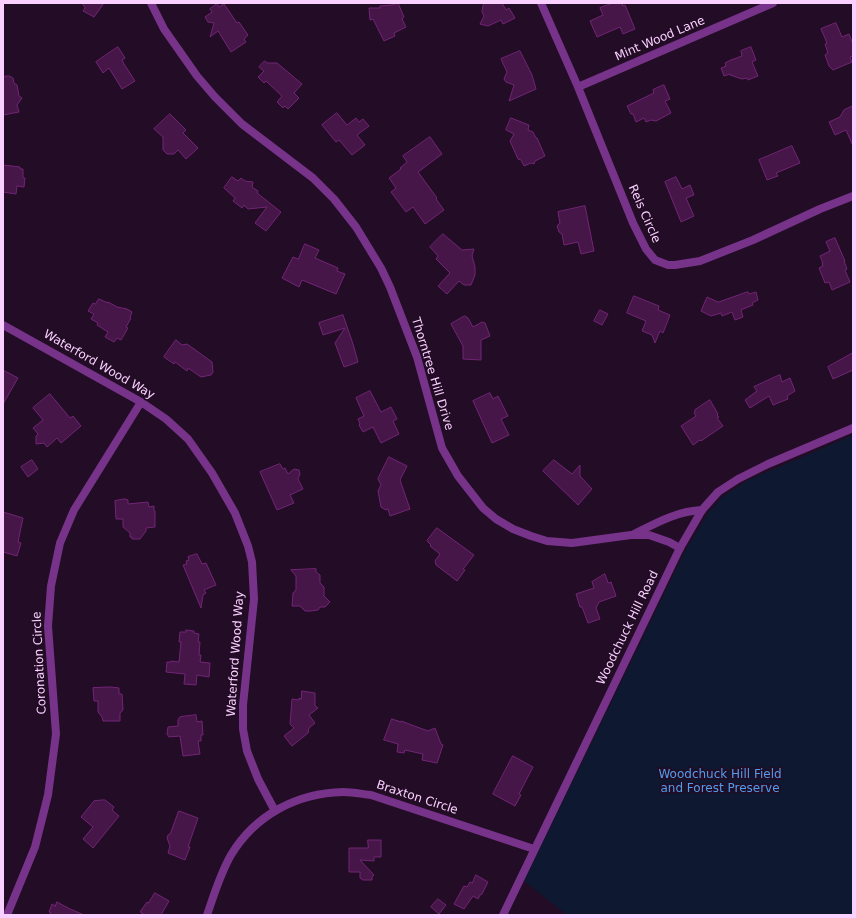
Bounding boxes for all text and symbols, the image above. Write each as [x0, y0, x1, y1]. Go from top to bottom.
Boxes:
street label: Mint Wood Lane [613, 14, 707, 64]
street label: Reis Circle [625, 183, 663, 245]
street label: Thorntree Hill Drive [408, 316, 456, 432]
street label: Waterford Wood Way [41, 327, 157, 403]
street label: Woodchuck Hill Road [594, 568, 662, 688]
street label: Waterford Wood Way [224, 591, 248, 717]
street label: Coronation Circle [30, 611, 50, 715]
park label: Woodchuck Hill Field and Forest Preserve [658, 768, 782, 796]
street label: Braxton Circle [374, 778, 460, 818]

